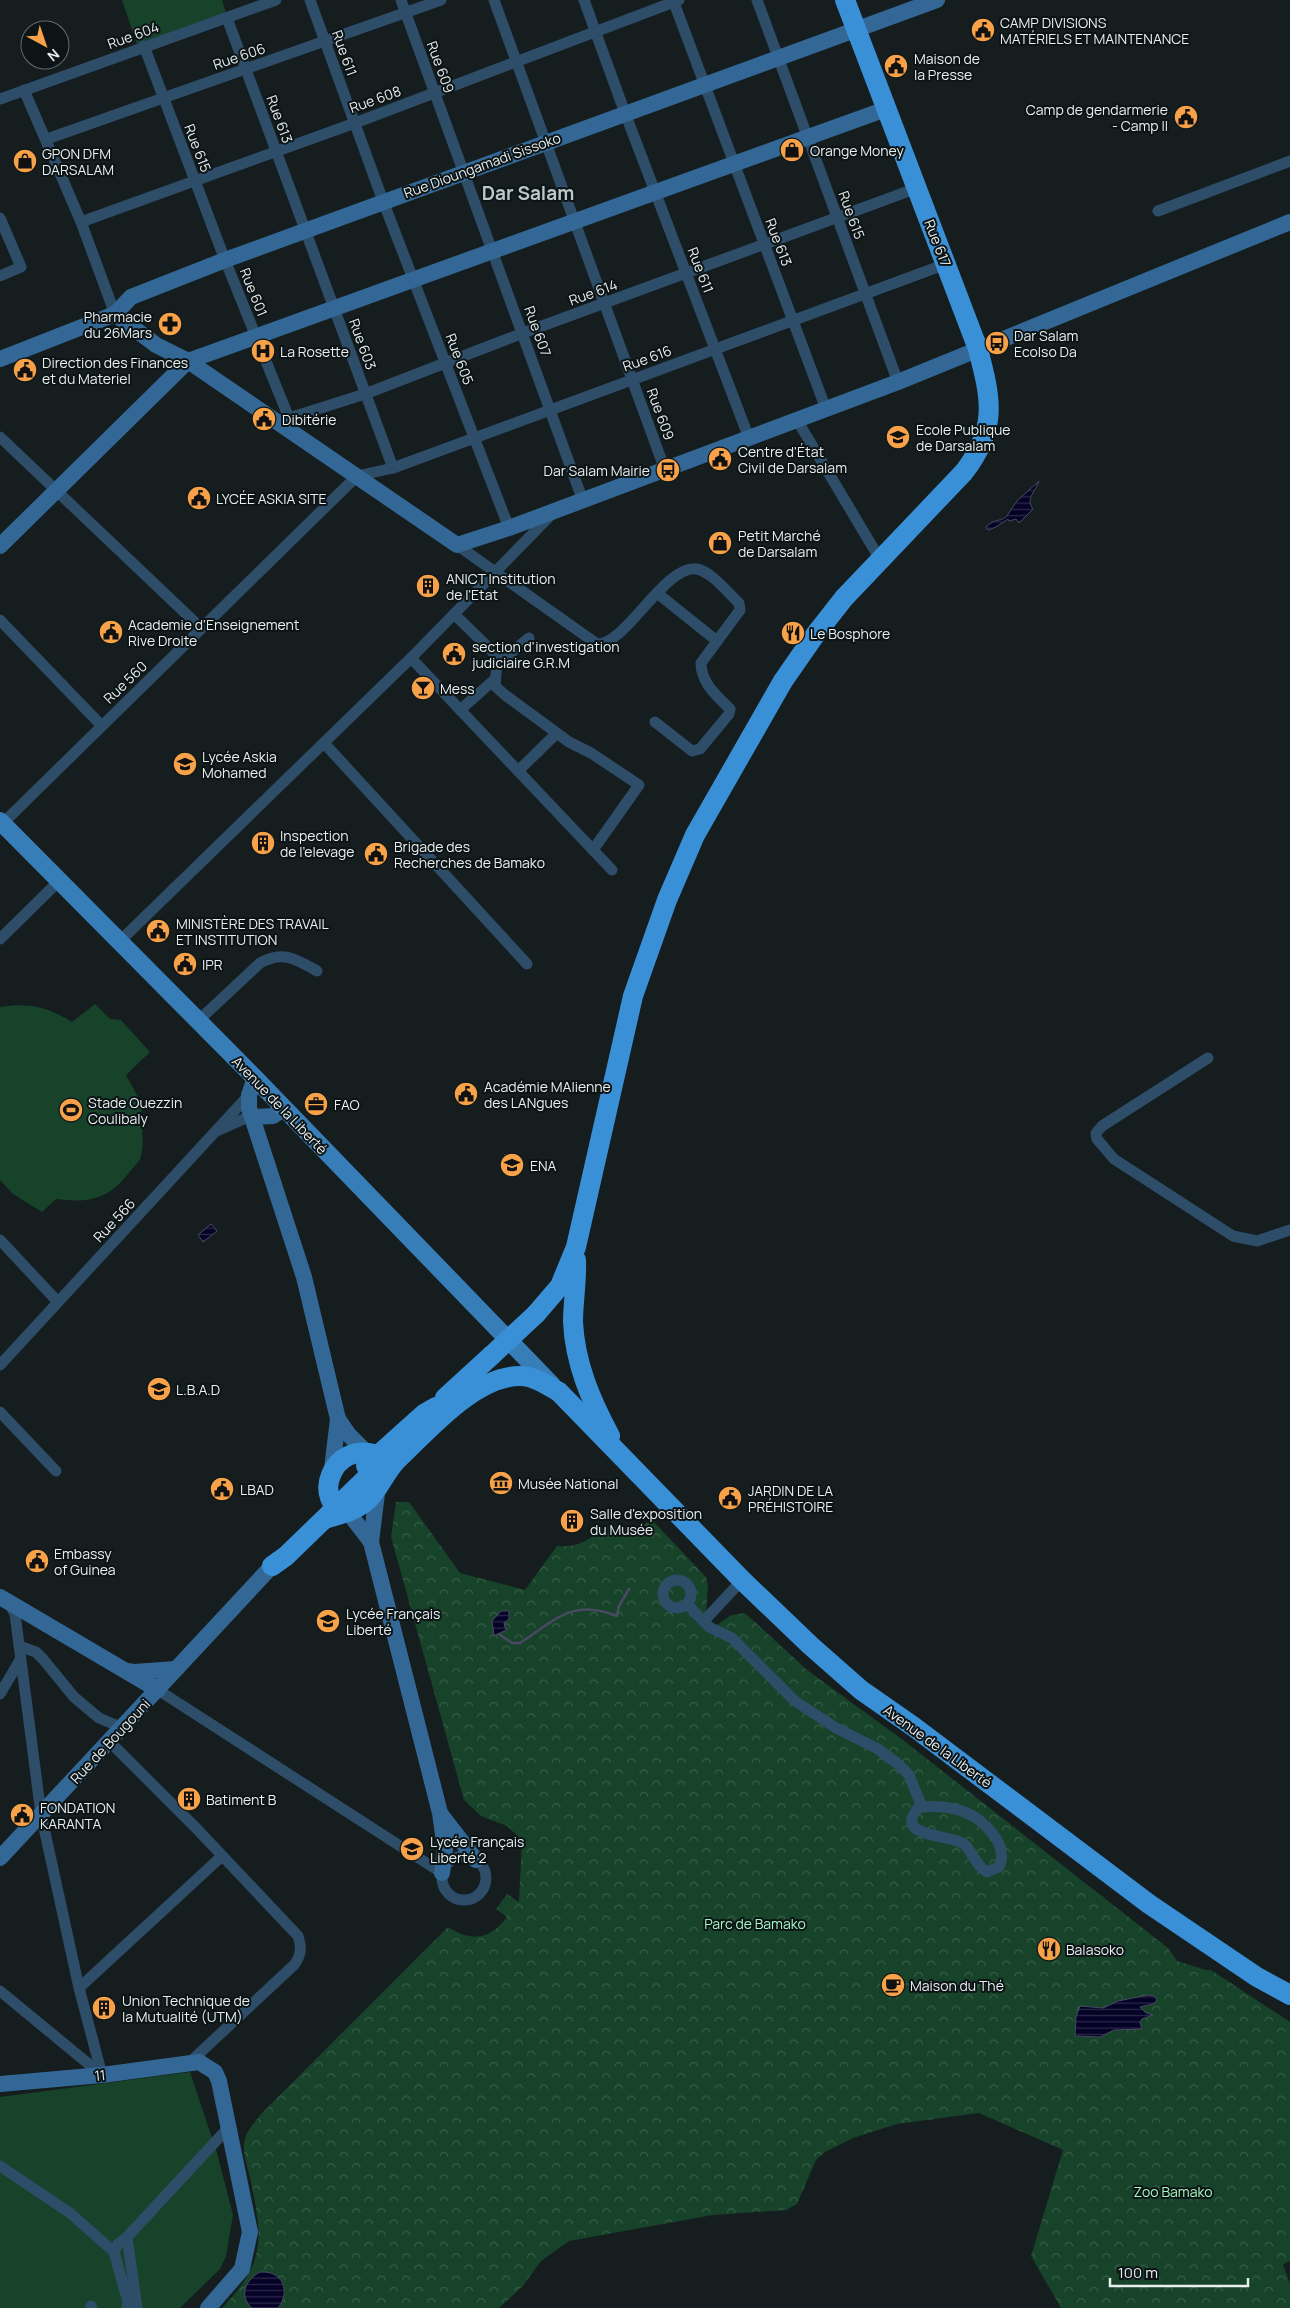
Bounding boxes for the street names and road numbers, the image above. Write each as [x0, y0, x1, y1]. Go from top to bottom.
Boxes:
street label: Rue 604 [105, 17, 161, 53]
street label: Rue 611 [328, 27, 362, 79]
street label: Rue 606 [210, 38, 268, 74]
street label: Rue 609 [423, 38, 459, 96]
street label: Rue 608 [347, 81, 403, 117]
street label: Rue 613 [263, 92, 297, 146]
street label: Rue 615 [180, 121, 216, 175]
street label: Rue Dioungamadi Sissoko [401, 128, 563, 202]
street label: Rue 615 [834, 188, 870, 242]
street label: Rue 613 [761, 215, 797, 269]
street label: Rue 617 [920, 217, 956, 269]
street label: Rue 611 [684, 244, 718, 296]
street label: Rue 601 [236, 265, 272, 319]
street label: Rue 614 [566, 274, 620, 310]
street label: Rue 607 [520, 303, 556, 359]
street label: Rue 603 [345, 316, 381, 372]
street label: Rue 605 [442, 331, 478, 387]
street label: Rue 616 [620, 340, 674, 376]
street label: Rue 609 [643, 385, 679, 443]
street label: Rue 560 [99, 657, 151, 707]
street label: Avenue de la Liberté [228, 1052, 332, 1158]
street label: Rue 566 [89, 1194, 139, 1246]
street label: Rue de Bougouni [66, 1695, 154, 1787]
street label: Avenue de la Liberté [880, 1700, 996, 1792]
street label: 11 [94, 2065, 106, 2085]

